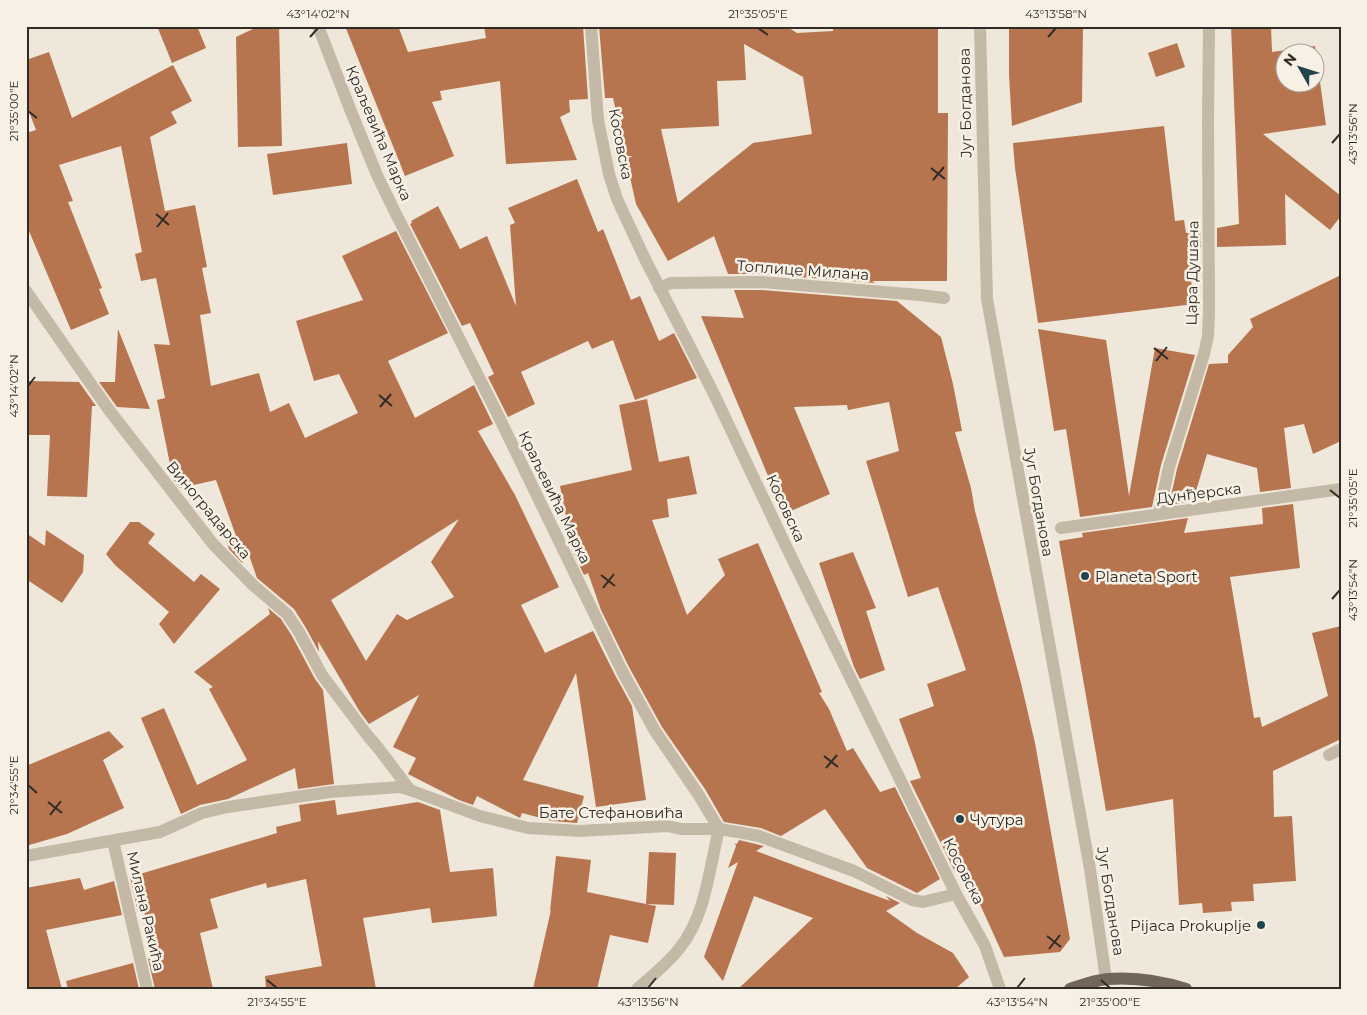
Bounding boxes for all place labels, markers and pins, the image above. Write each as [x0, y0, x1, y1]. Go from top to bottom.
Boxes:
place label: Planeta Sport [1095, 567, 1198, 586]
marker: Planeta Sport [1079, 570, 1091, 582]
place label: Чутура [970, 810, 1024, 829]
marker: Чутура [954, 813, 966, 825]
place label: Pijaca Prokuplje [1130, 916, 1251, 935]
marker: Pijaca Prokuplje [1255, 919, 1267, 931]

